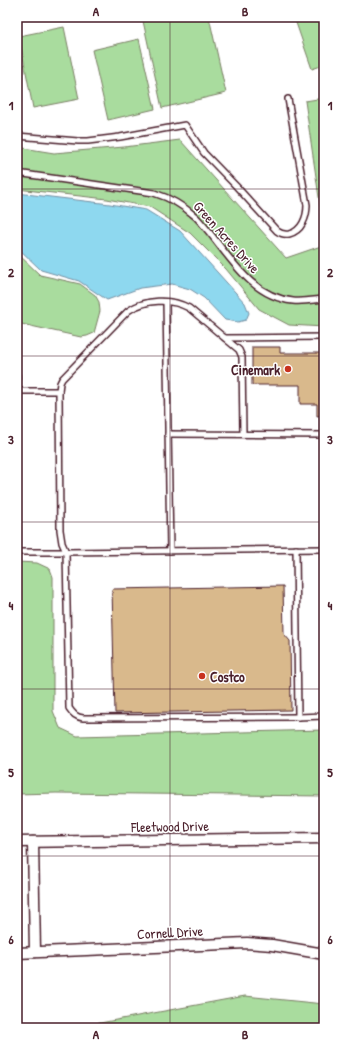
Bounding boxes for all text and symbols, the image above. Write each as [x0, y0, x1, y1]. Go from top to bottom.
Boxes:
text: A [93, 2, 100, 20]
text: B [242, 2, 249, 20]
text: 1 [9, 96, 14, 114]
text: 1 [328, 96, 333, 114]
street label: Green Acres Drive [189, 197, 265, 277]
text: 2 [8, 263, 15, 281]
text: 2 [327, 263, 334, 281]
place label: Cinemark [231, 360, 280, 379]
marker: Cinemark [283, 364, 293, 374]
text: 3 [8, 430, 14, 448]
text: 3 [327, 430, 333, 448]
text: 4 [9, 596, 14, 614]
text: 4 [328, 596, 333, 614]
place label: Costco [210, 667, 245, 686]
marker: Costco [197, 671, 207, 681]
text: 5 [8, 763, 14, 781]
text: 5 [327, 763, 333, 781]
street label: Fleetwood Drive [130, 816, 209, 836]
street label: Cornell Drive [136, 921, 204, 943]
text: 6 [8, 930, 14, 948]
text: 6 [327, 930, 333, 948]
text: A [93, 1025, 100, 1043]
text: B [242, 1025, 249, 1043]

